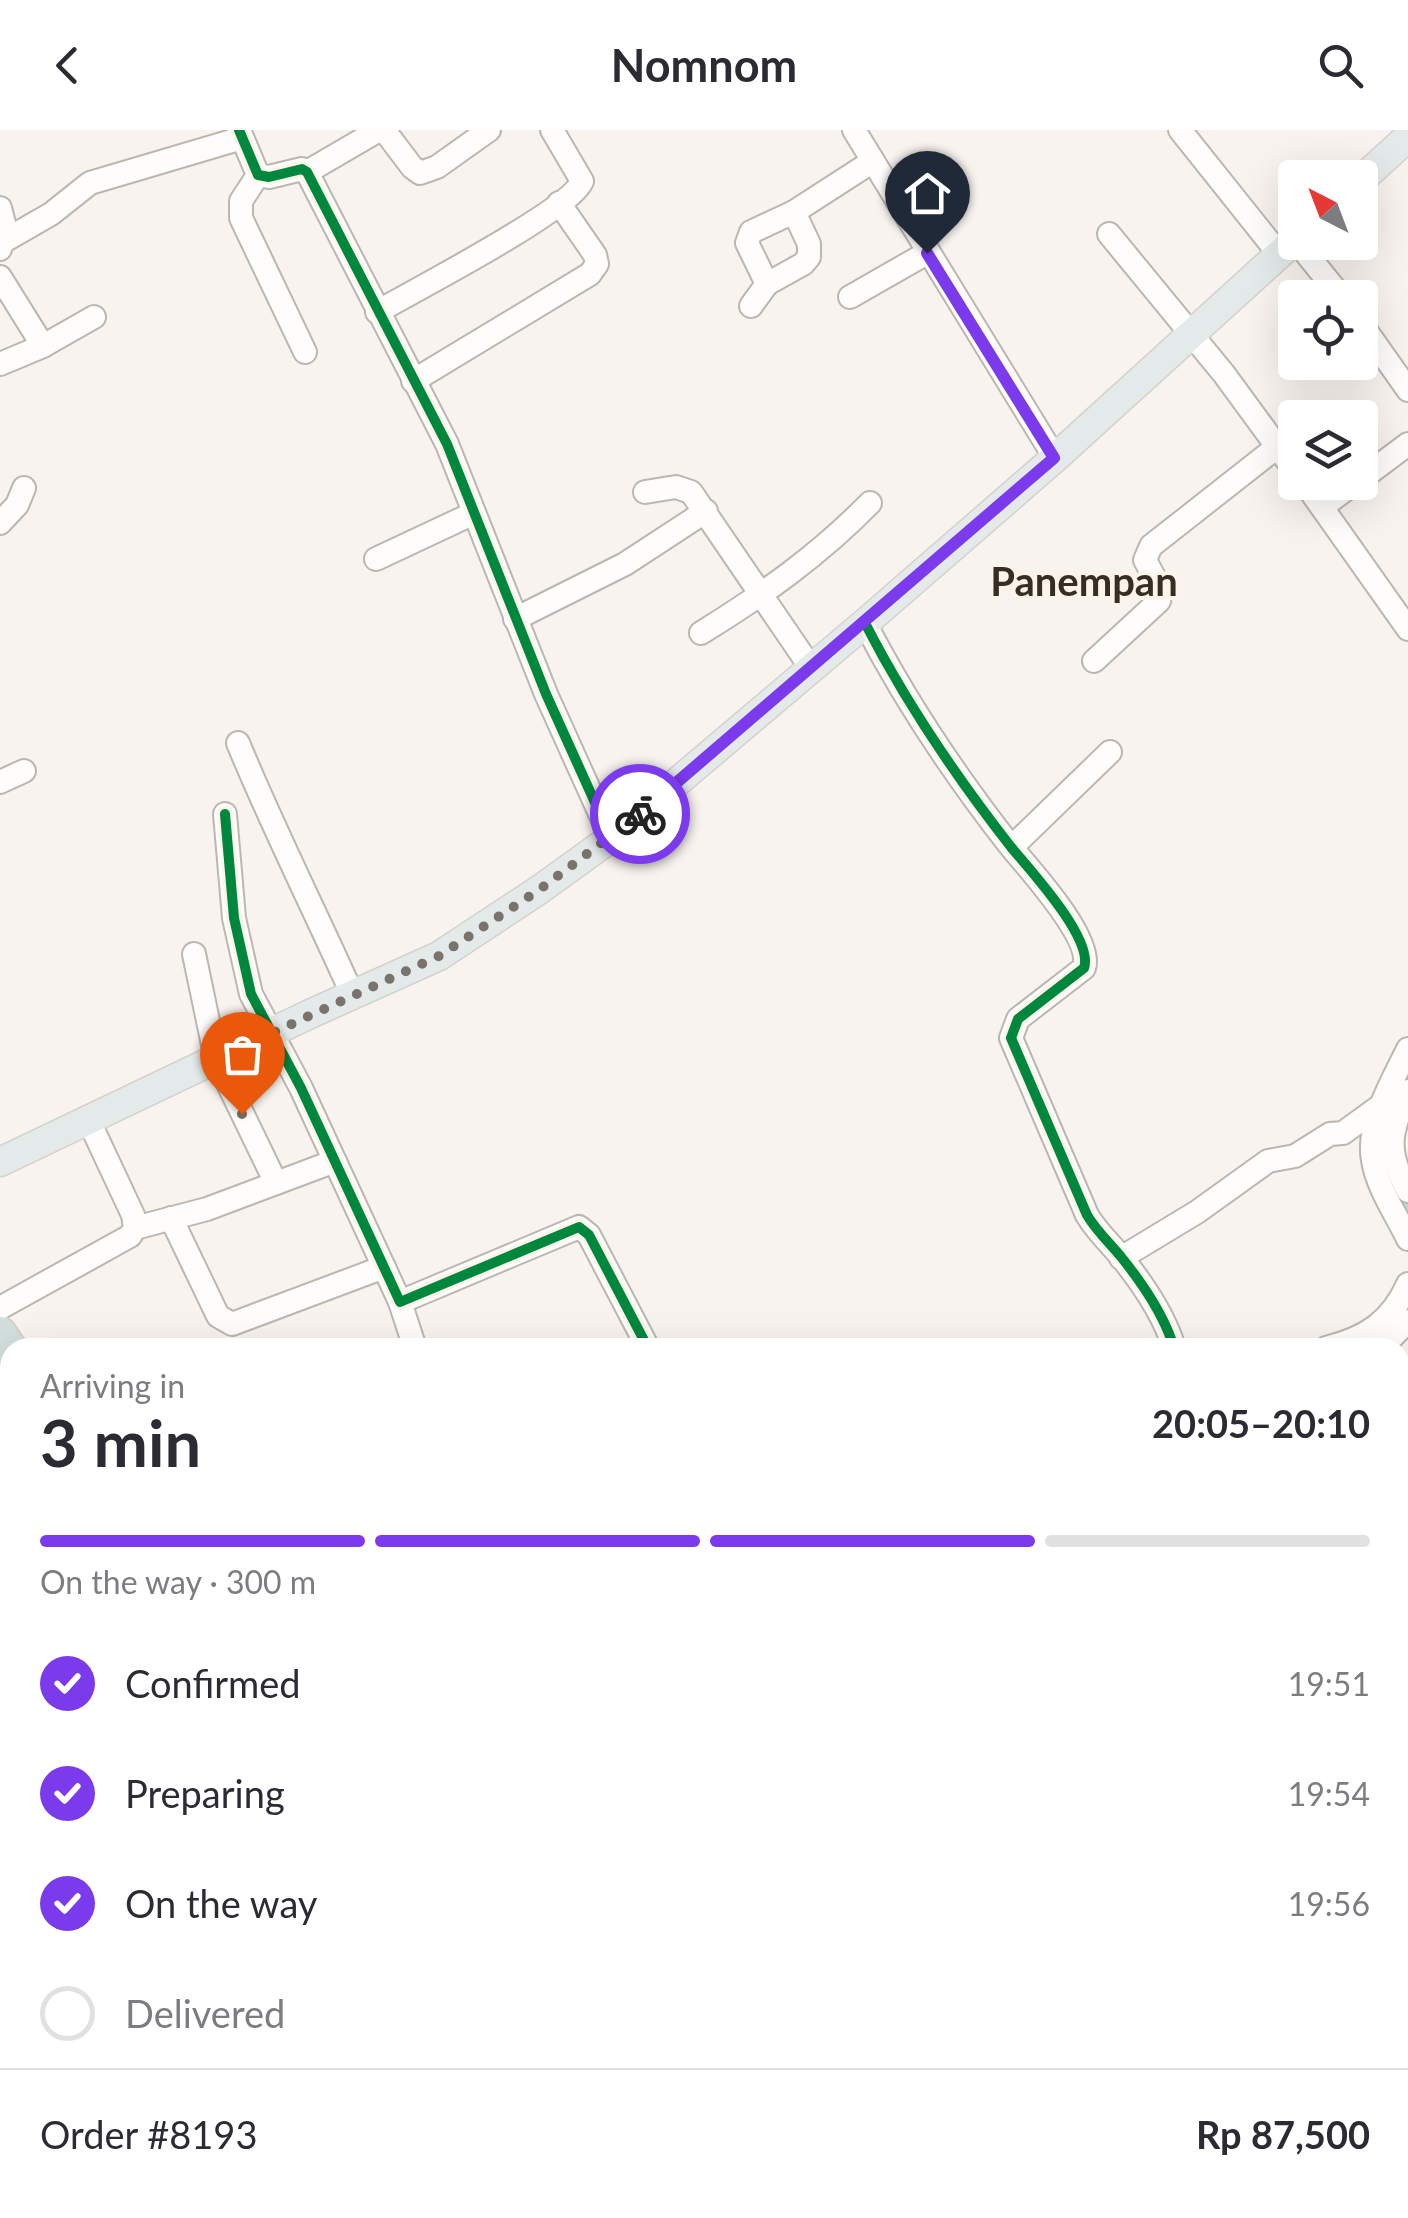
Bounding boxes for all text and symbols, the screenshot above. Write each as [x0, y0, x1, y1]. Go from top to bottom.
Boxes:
icon: back [40, 38, 95, 93]
text: Nomnom [611, 38, 797, 92]
icon: search [1313, 38, 1368, 93]
pin [885, 151, 970, 254]
north arrow [1278, 160, 1378, 260]
map controls [1278, 160, 1378, 500]
icon: home [900, 166, 955, 221]
button: locate [1278, 280, 1378, 380]
button: layers [1278, 400, 1378, 500]
district label: Panempan [990, 557, 1178, 605]
courier [590, 764, 690, 864]
icon: bike [613, 787, 668, 842]
pin [200, 1012, 285, 1115]
icon: bag [215, 1027, 270, 1082]
text: Arriving in [40, 1366, 185, 1405]
text: 20:05–20:10 [1152, 1400, 1370, 1446]
text: 3 min [40, 1403, 201, 1481]
text: On the way · 300 m [40, 1562, 316, 1601]
icon: check [40, 1656, 95, 1711]
text: Confirmed [125, 1660, 301, 1706]
text: 19:51 [1288, 1664, 1370, 1703]
icon: check [40, 1766, 95, 1821]
text: Preparing [125, 1770, 285, 1816]
text: 19:54 [1288, 1774, 1370, 1813]
icon: check [40, 1876, 95, 1931]
text: On the way [125, 1880, 317, 1926]
text: 19:56 [1288, 1884, 1370, 1923]
text: Delivered [125, 1990, 285, 2036]
text: Order #8193 [40, 2111, 257, 2157]
text: Rp 87,500 [1196, 2111, 1370, 2157]

